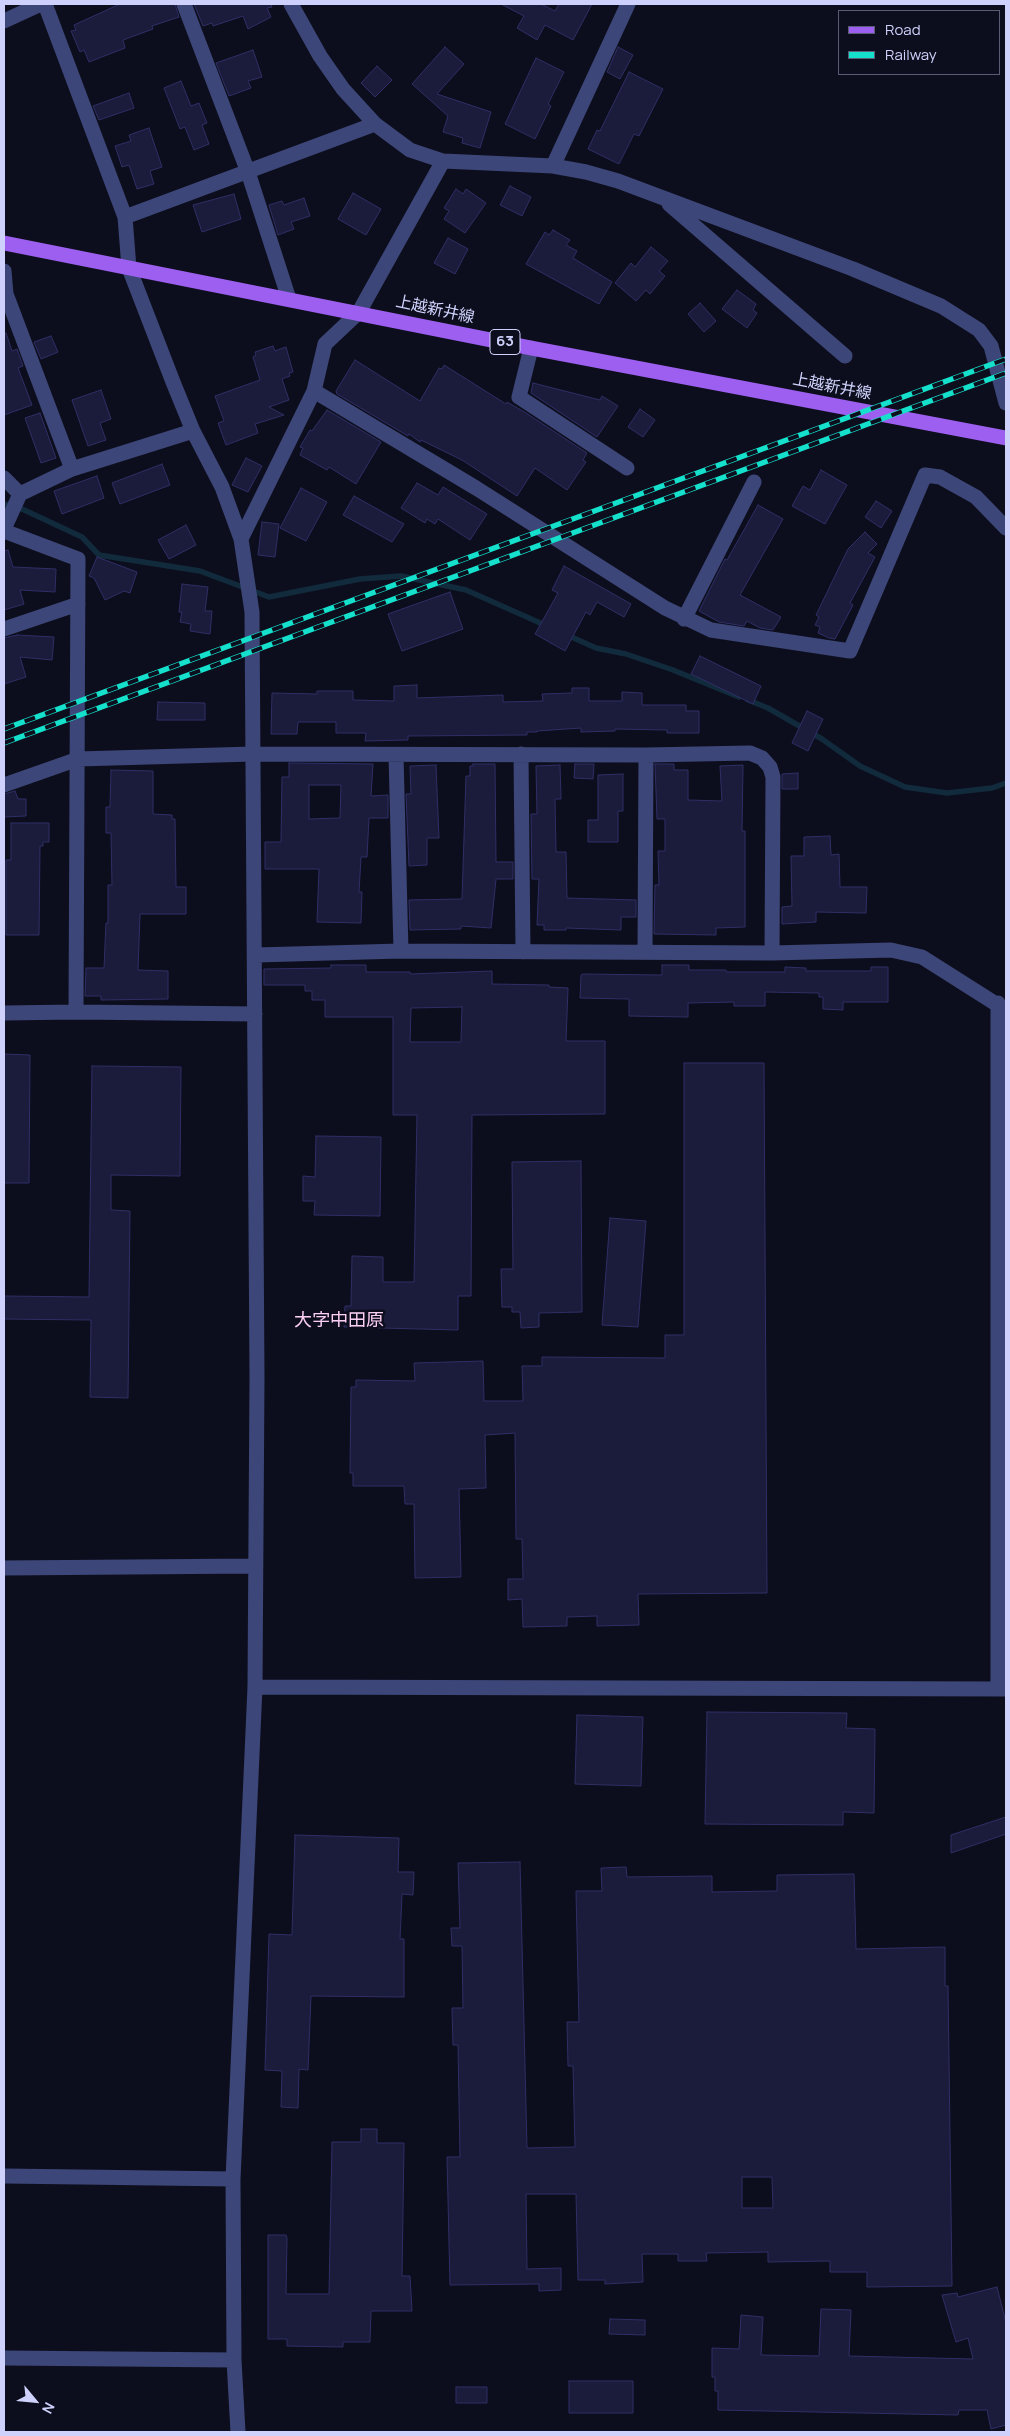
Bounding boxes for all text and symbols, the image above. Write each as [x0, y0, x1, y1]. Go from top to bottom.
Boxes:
legend [838, 10, 1000, 75]
text: Road [885, 19, 921, 40]
text: Railway [885, 44, 937, 65]
street label: 上越新井線 [394, 292, 476, 328]
road number: 63 [490, 330, 520, 354]
street label: 上越新井線 [791, 370, 873, 404]
district label: 大字中田原 [294, 1310, 384, 1332]
north arrow [10, 2376, 60, 2426]
text: N [38, 2399, 59, 2417]

